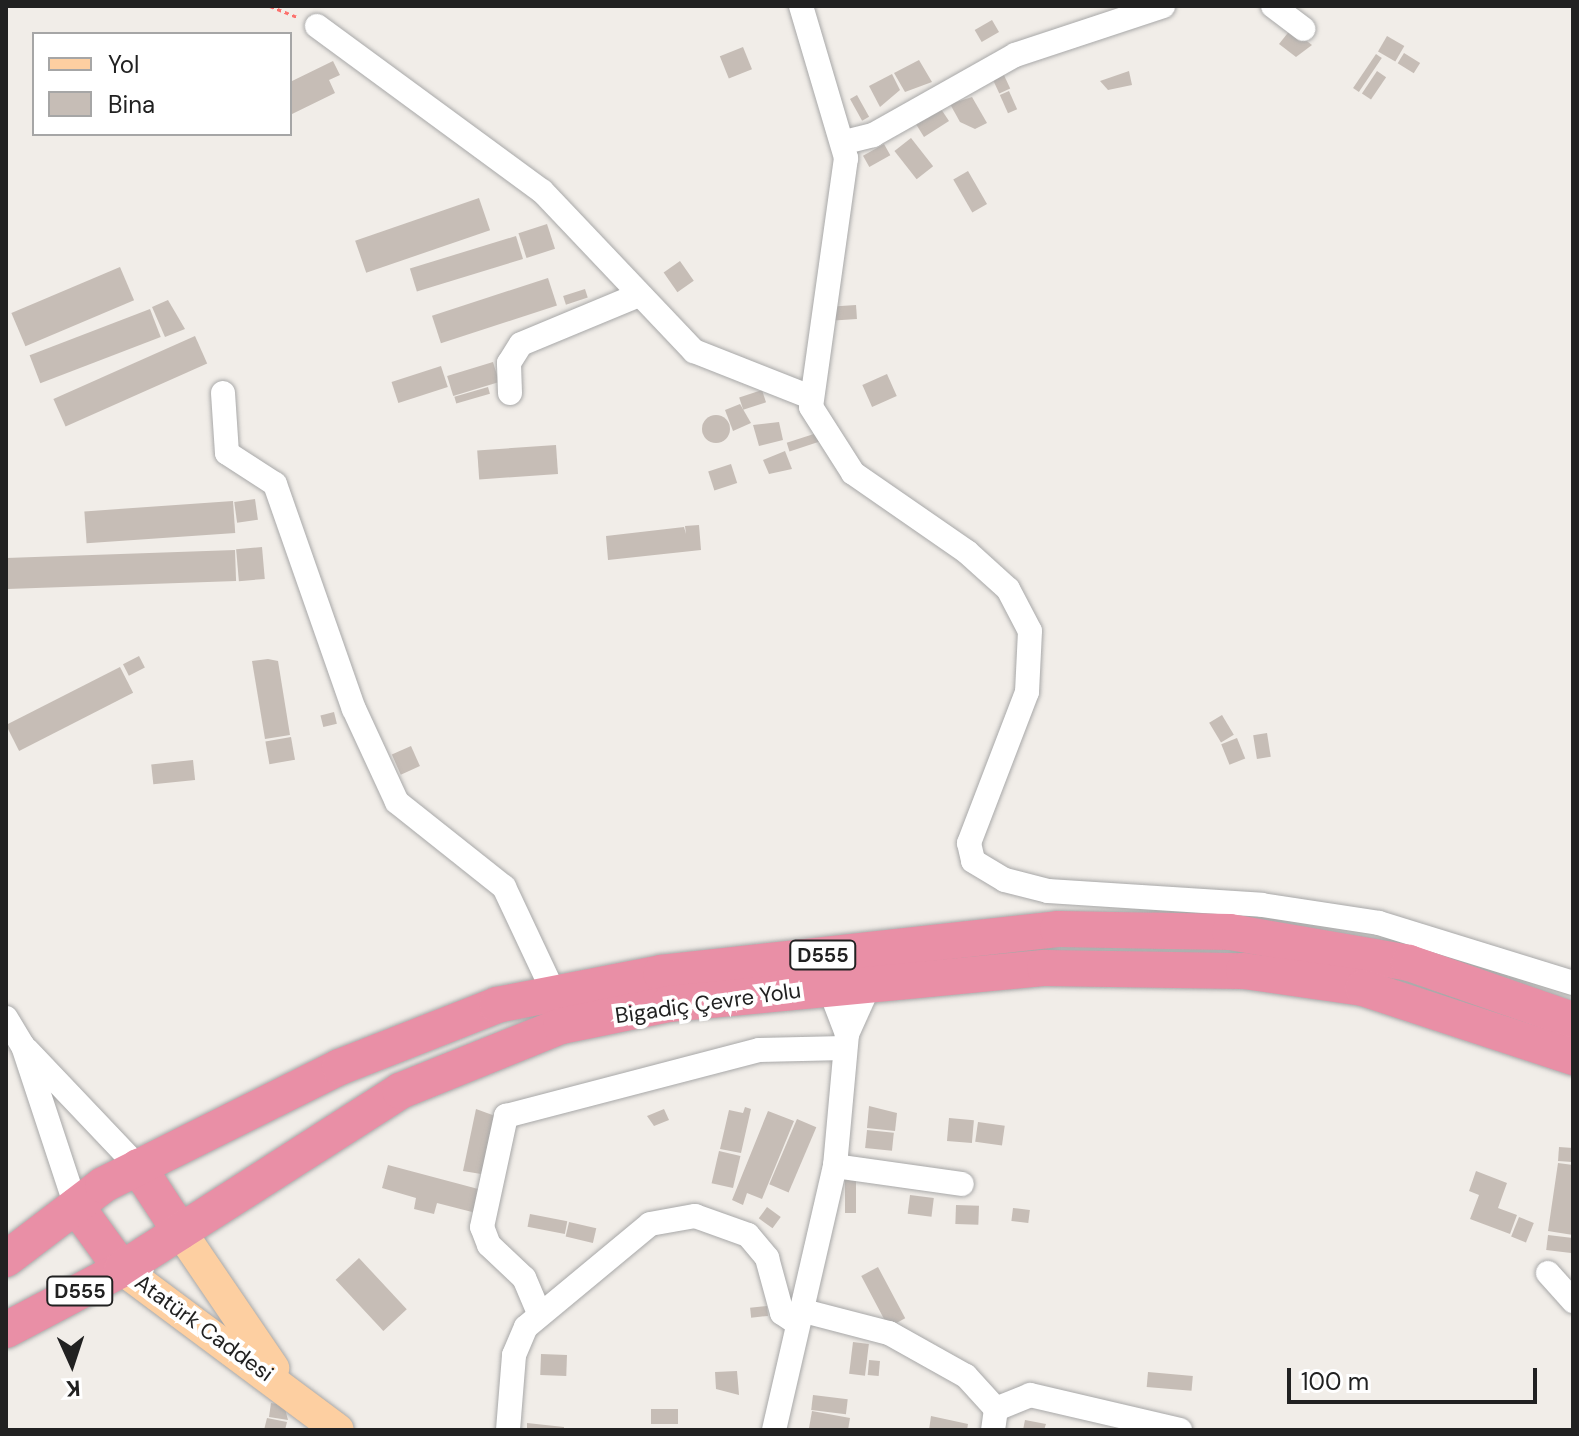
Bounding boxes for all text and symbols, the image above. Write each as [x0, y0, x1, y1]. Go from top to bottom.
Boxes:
legend [32, 32, 292, 136]
text: Yol [108, 49, 139, 80]
text: Bina [108, 89, 155, 120]
road number: D555 [789, 939, 857, 971]
street label: Bigadiç Çevre Yolu [613, 977, 803, 1029]
street label: Atatürk Caddesi [130, 1269, 278, 1387]
road number: D555 [46, 1275, 114, 1307]
north arrow [32, 1324, 112, 1404]
scale bar [1291, 1352, 1541, 1402]
text: 100 m [1301, 1366, 1369, 1397]
text: K [65, 1374, 81, 1403]

